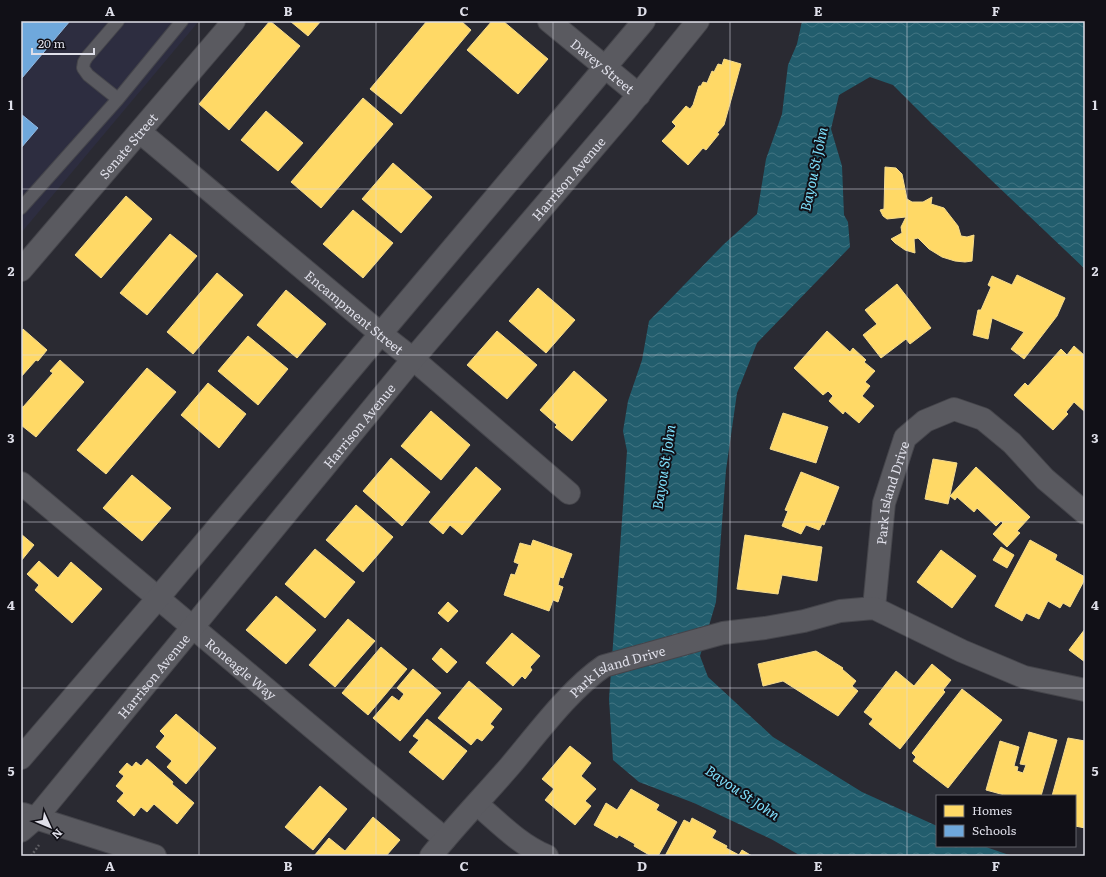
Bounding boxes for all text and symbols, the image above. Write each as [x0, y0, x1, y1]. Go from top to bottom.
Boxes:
text: A [105, 1, 115, 20]
text: B [284, 1, 293, 20]
text: C [459, 1, 469, 20]
text: D [637, 1, 647, 20]
text: E [814, 1, 823, 20]
text: F [992, 1, 1000, 20]
scale bar [32, 30, 94, 56]
street label: Davey Street [567, 33, 640, 98]
text: 20 m [38, 34, 65, 52]
text: 1 [8, 95, 14, 114]
text: 1 [1092, 95, 1098, 114]
street label: Senate Street [94, 108, 162, 182]
water label: Bayou St John [794, 124, 832, 213]
street label: Harrison Avenue [527, 132, 609, 224]
text: 2 [8, 261, 15, 280]
text: 2 [1092, 261, 1099, 280]
street label: Encampment Street [301, 265, 409, 359]
street label: Harrison Avenue [318, 379, 399, 472]
water label: Bayou St John [646, 422, 680, 511]
text: 3 [7, 428, 15, 447]
text: 3 [1091, 428, 1099, 447]
street label: Park Island Drive [871, 438, 913, 546]
text: 4 [7, 595, 15, 614]
text: 4 [1091, 595, 1099, 614]
street label: Harrison Avenue [112, 629, 194, 722]
street label: Roneagle Way [202, 633, 282, 704]
street label: Park Island Drive [564, 640, 668, 701]
water label: Bayou St John [702, 760, 785, 825]
text: 5 [7, 761, 15, 780]
text: 5 [1091, 761, 1099, 780]
legend [936, 795, 1076, 847]
text: Homes [972, 801, 1012, 819]
north arrow [30, 807, 70, 847]
text: Schools [972, 821, 1017, 839]
text: N [49, 826, 67, 844]
text: A [105, 856, 115, 875]
text: B [284, 856, 293, 875]
text: C [459, 856, 469, 875]
text: D [637, 856, 647, 875]
text: E [814, 856, 823, 875]
text: F [992, 856, 1000, 875]

